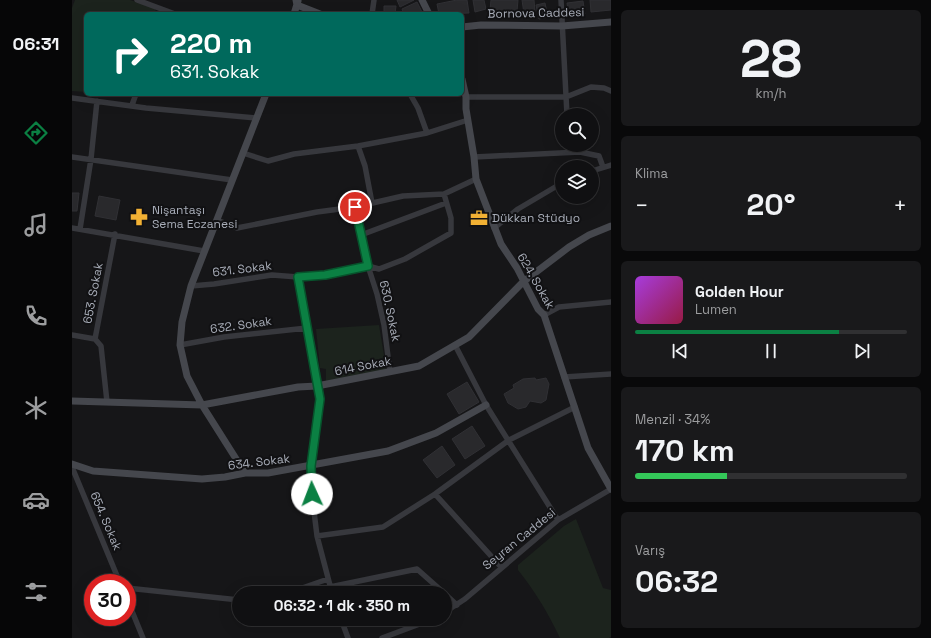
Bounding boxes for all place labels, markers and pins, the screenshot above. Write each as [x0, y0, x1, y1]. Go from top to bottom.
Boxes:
pin [338, 190, 372, 224]
place label: Nişantaşı Sema Eczanesi [152, 202, 237, 232]
pharmacy icon: Nişantaşı Sema Eczanesi [129, 207, 149, 227]
office icon: Dükkan Stüdyo [469, 208, 489, 228]
place label: Dükkan Stüdyo [492, 210, 580, 226]

